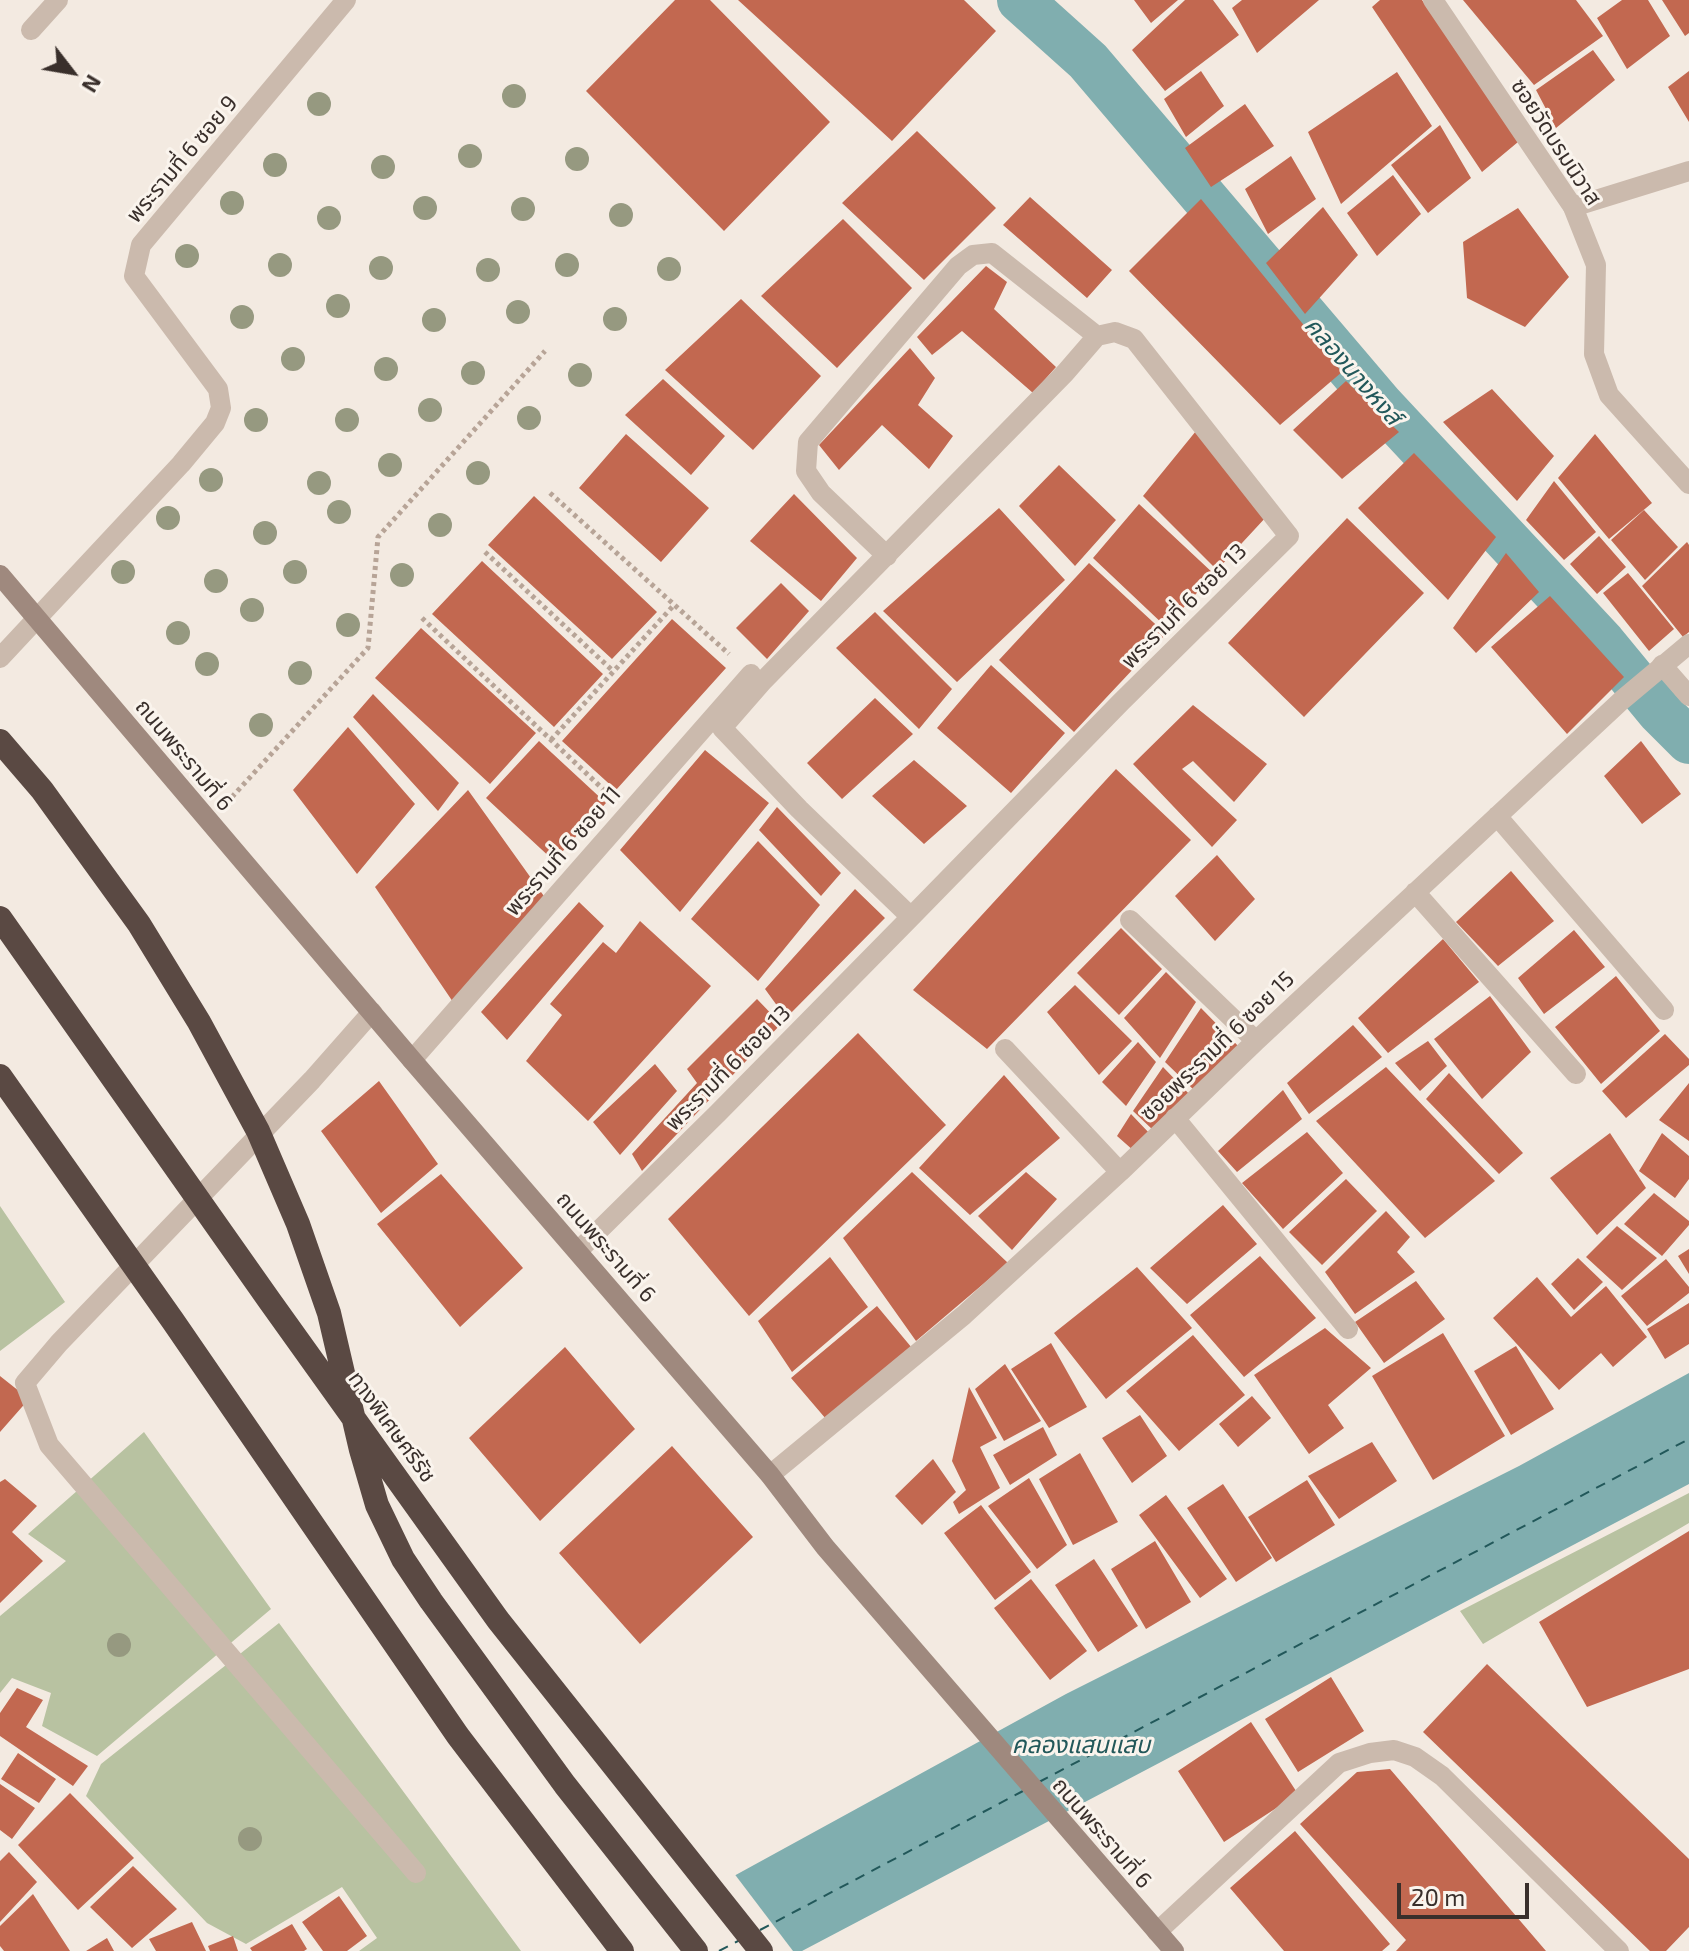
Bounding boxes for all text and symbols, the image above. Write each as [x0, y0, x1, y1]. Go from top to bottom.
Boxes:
north arrow [32, 32, 112, 112]
text: N [77, 71, 108, 98]
street label: ซอยวัดบรมนิวาส [1505, 74, 1607, 210]
street label: พระรามที่ 6 ซอย 9 [121, 90, 243, 228]
water label: คลองนางหงส์ [1298, 311, 1408, 431]
street label: พระรามที่ 6 ซอย 13 [1116, 538, 1252, 674]
street label: ถนนพระรามที่ 6 [130, 694, 238, 816]
street label: พระรามที่ 6 ซอย 11 [500, 781, 626, 921]
street label: ซอยพระรามที่ 6 ซอย 15 [1135, 966, 1299, 1126]
street label: พระรามที่ 6 ซอย 13 [660, 1000, 796, 1136]
street label: ถนนพระรามที่ 6 [551, 1186, 661, 1308]
street label: ทางพิเศษศรีรัช [343, 1366, 441, 1488]
water label: คลองแสนแสบ [1012, 1731, 1150, 1759]
street label: ถนนพระรามที่ 6 [1047, 1772, 1157, 1894]
scale bar [1401, 1867, 1533, 1917]
text: 20 m [1411, 1882, 1465, 1911]

